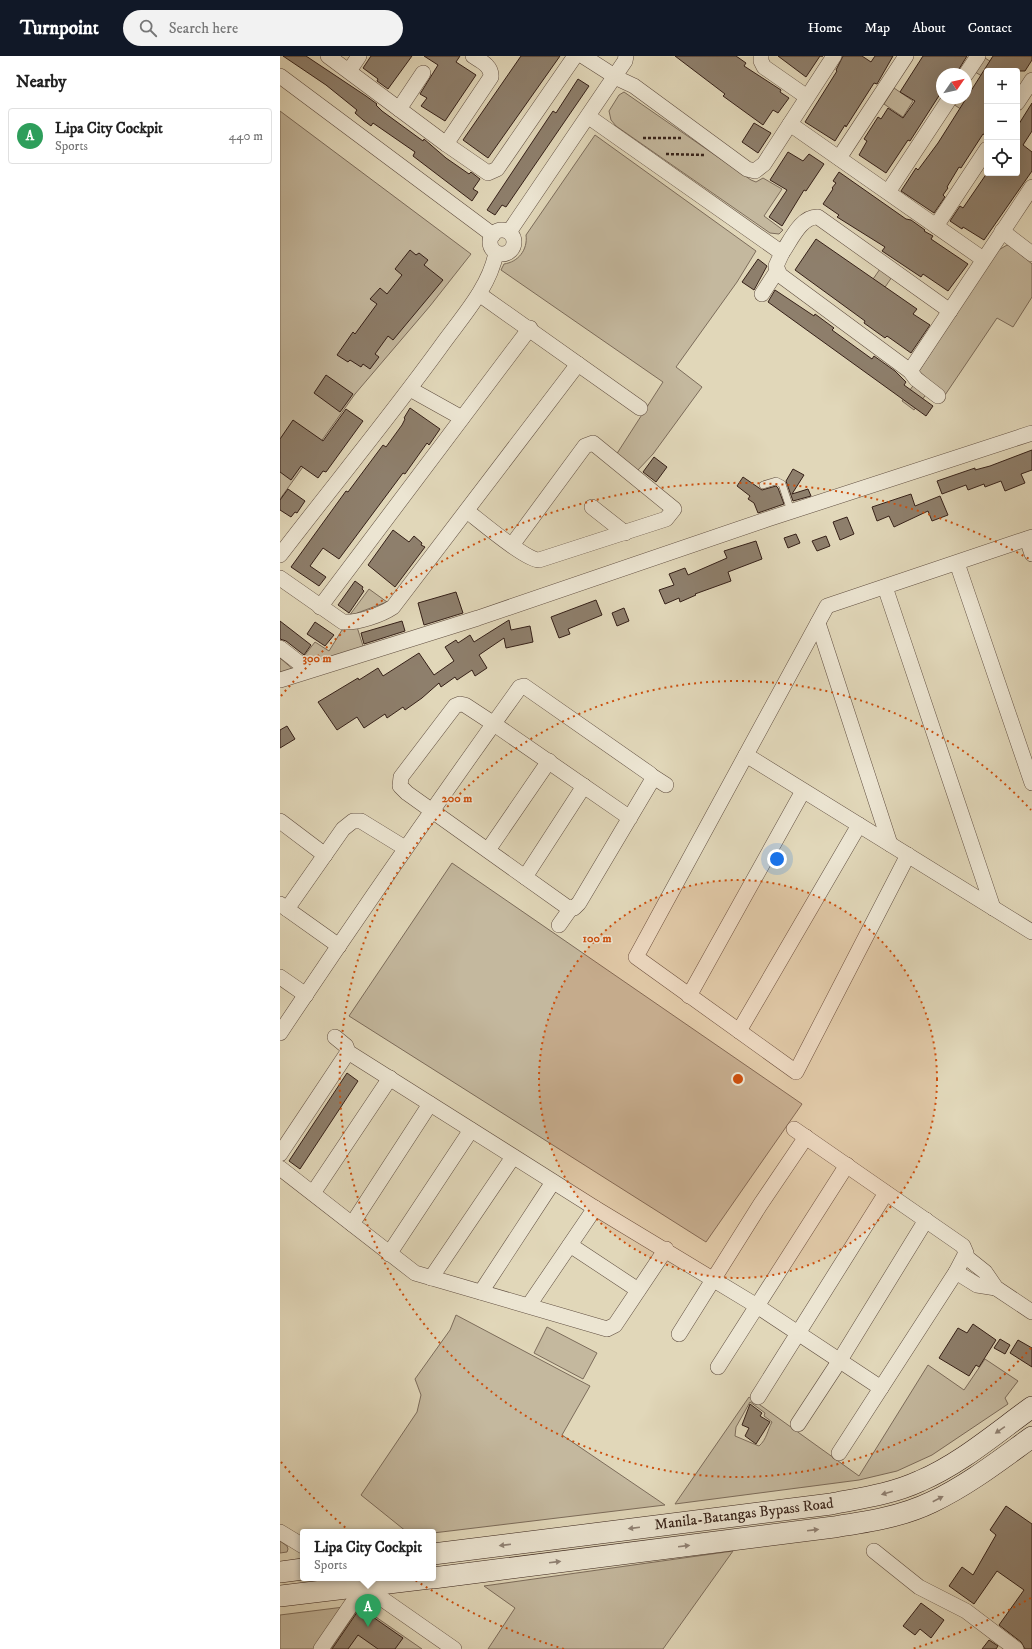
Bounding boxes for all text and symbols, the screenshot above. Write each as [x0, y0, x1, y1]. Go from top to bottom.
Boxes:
search box [123, 10, 403, 46]
text: Turnpoint [20, 17, 99, 40]
icon: search [137, 17, 159, 39]
text: Search here [169, 19, 238, 38]
text: Home [808, 19, 842, 37]
text: Map [864, 19, 890, 37]
text: About [912, 19, 946, 37]
text: Contact [968, 19, 1012, 37]
north arrow [936, 68, 972, 104]
map controls [984, 68, 1020, 176]
button: + [984, 68, 1020, 104]
text: Nearby [16, 71, 66, 93]
button: − [984, 104, 1020, 140]
text: Lipa City Cockpit [55, 119, 163, 138]
text: A [26, 128, 34, 144]
text: 440 m [228, 128, 263, 144]
text: Sports [55, 138, 88, 154]
button: locate [984, 140, 1020, 176]
text: 300 m [303, 651, 331, 666]
text: 200 m [442, 791, 472, 806]
your location [767, 849, 787, 869]
text: 100 m [583, 931, 611, 946]
centre of rings [731, 1072, 745, 1086]
one-way arrow [995, 1426, 1005, 1434]
one-way arrow [881, 1490, 894, 1496]
street label: Manila-Batangas Bypass Road [653, 1494, 835, 1534]
one-way arrow [933, 1495, 944, 1502]
one-way arrow [628, 1525, 640, 1532]
one-way arrow [807, 1527, 819, 1533]
popup [300, 1529, 436, 1581]
text: Lipa City Cockpit [314, 1538, 422, 1557]
one-way arrow [499, 1541, 511, 1548]
one-way arrow [678, 1543, 690, 1549]
text: Sports [314, 1557, 347, 1573]
one-way arrow [549, 1559, 561, 1565]
pin: A [355, 1594, 381, 1627]

